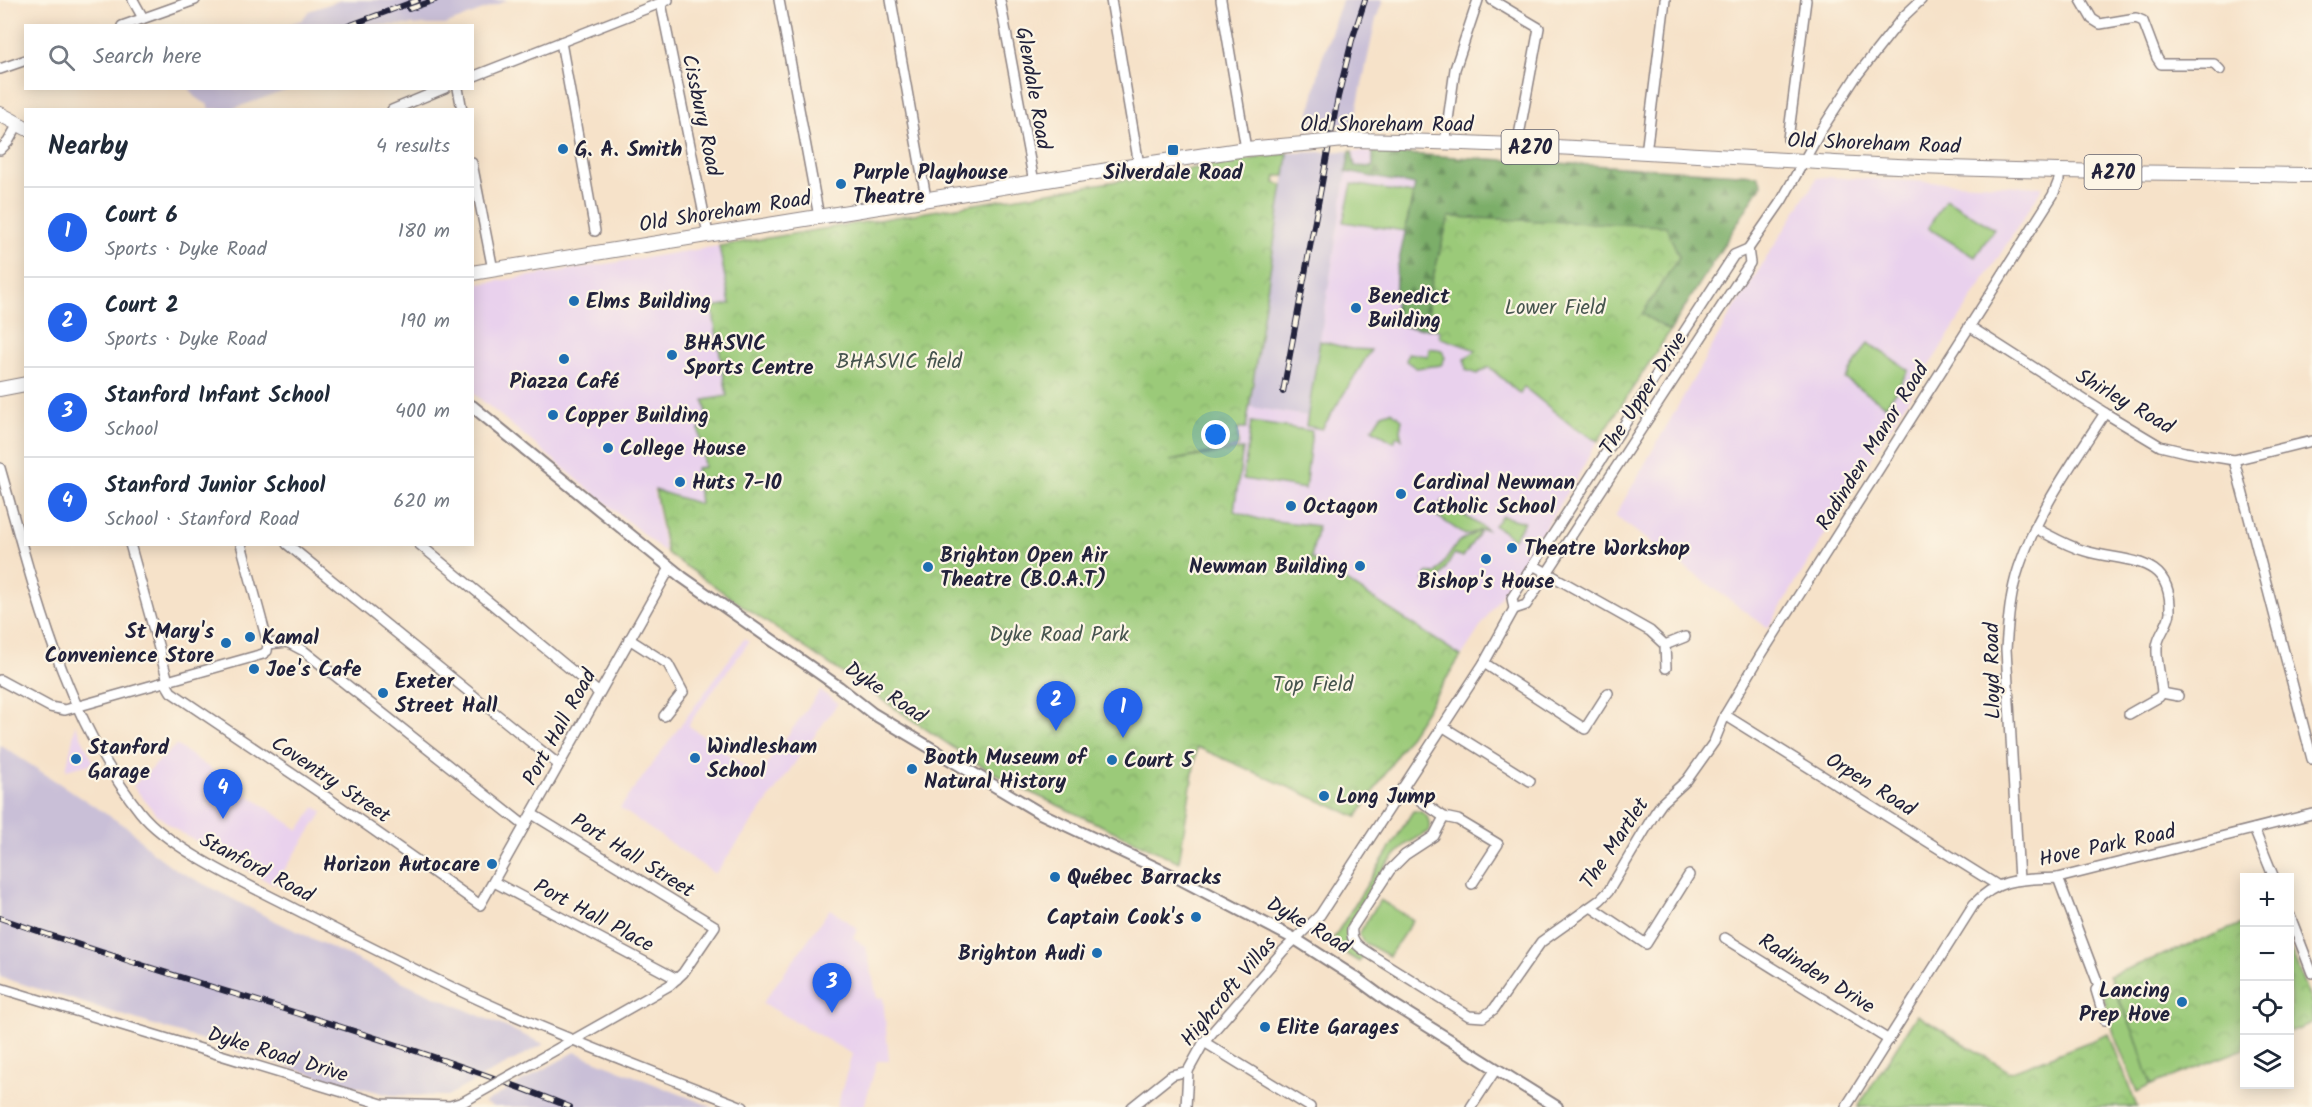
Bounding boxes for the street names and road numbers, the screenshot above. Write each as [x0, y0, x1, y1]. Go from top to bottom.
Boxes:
street label: Glendale Road [1006, 24, 1060, 153]
street label: Cissbury Road [672, 51, 730, 180]
street label: Old Shoreham Road [1300, 109, 1474, 142]
street label: Old Shoreham Road [1787, 125, 1962, 164]
road number: A270 [1502, 130, 1558, 164]
road number: A270 [2084, 155, 2142, 189]
street label: Old Shoreham Road [637, 183, 814, 242]
street label: The Upper Drive [1592, 325, 1697, 462]
street label: Radinden Manor Road [1808, 356, 1939, 537]
street label: Shirley Road [2069, 361, 2180, 444]
street label: Lloyd Road [1976, 622, 2011, 720]
street label: Dyke Road [837, 654, 933, 733]
street label: Port Hall Road [515, 663, 606, 792]
street label: Coventry Street [264, 728, 397, 833]
street label: Orpen Road [1819, 745, 1922, 826]
street label: The Martlet [1572, 791, 1659, 896]
street label: Port Hall Street [564, 805, 701, 908]
street label: Hove Park Road [2036, 816, 2179, 877]
street label: Stanford Road [193, 824, 320, 913]
street label: Port Hall Place [527, 871, 660, 962]
street label: Dyke Road [1260, 889, 1357, 964]
street label: Radinden Drive [1751, 925, 1881, 1024]
street label: Highcroft Villas [1173, 929, 1285, 1055]
street label: Dyke Road Drive [203, 1018, 352, 1093]

